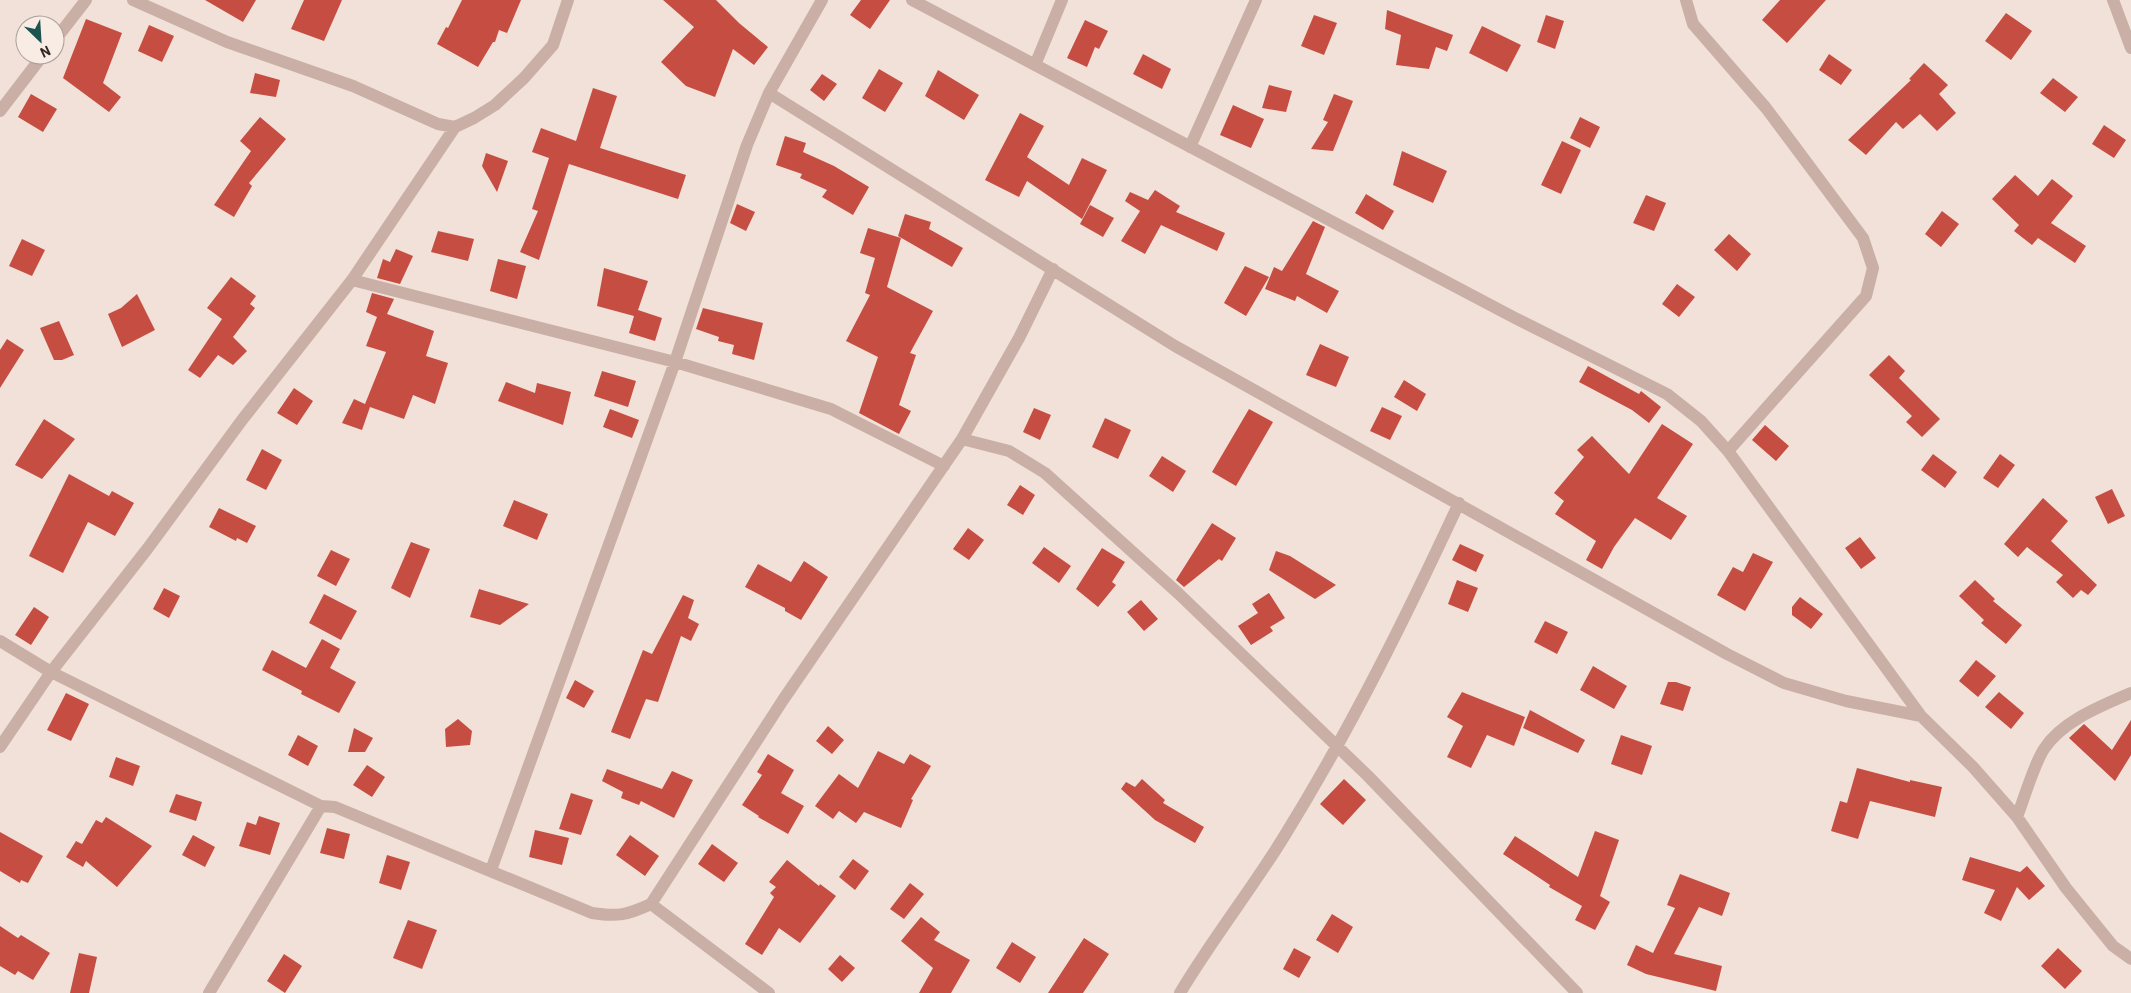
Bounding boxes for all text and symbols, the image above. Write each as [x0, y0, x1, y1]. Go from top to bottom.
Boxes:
north arrow [15, 15, 65, 65]
text: N [38, 43, 54, 62]

